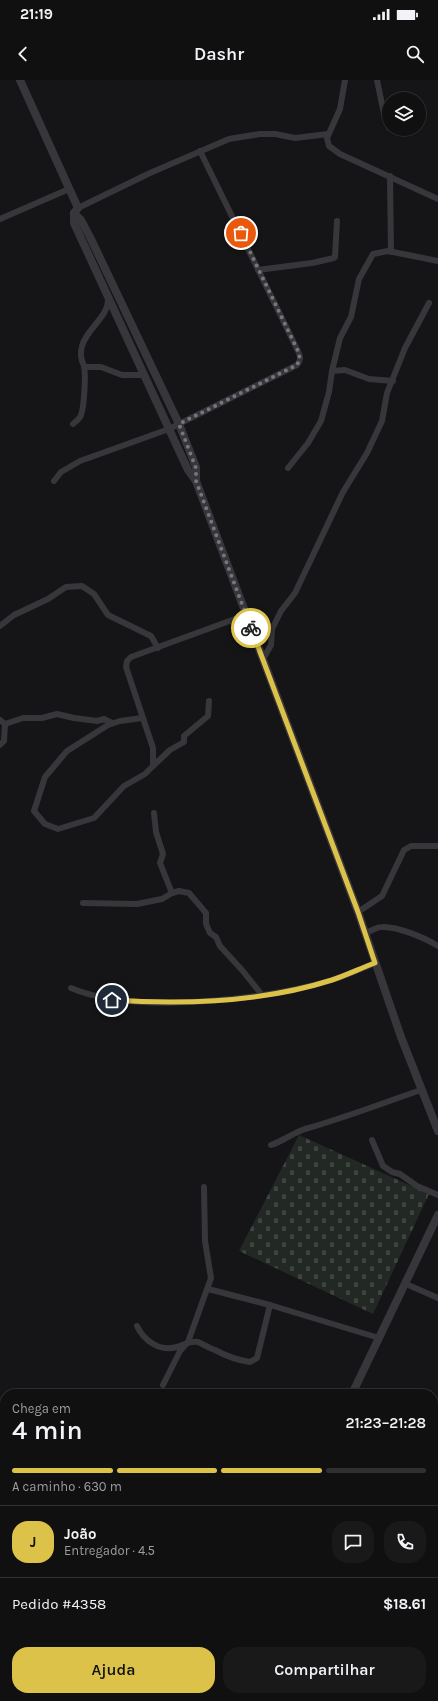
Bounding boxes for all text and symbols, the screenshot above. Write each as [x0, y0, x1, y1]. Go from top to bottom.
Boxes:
text: 21:19 [20, 5, 53, 23]
icon: back [12, 43, 34, 65]
text: Dashr [194, 43, 244, 65]
icon: search [404, 43, 426, 65]
map controls [382, 92, 426, 136]
button: layers [382, 92, 426, 136]
pin [224, 216, 258, 250]
icon: bag [230, 222, 252, 244]
courier [231, 608, 271, 648]
icon: bike [240, 617, 262, 639]
pin [95, 983, 129, 1017]
icon: home [101, 989, 123, 1011]
text: Chega em [12, 1401, 71, 1416]
text: 21:23–21:28 [345, 1414, 426, 1432]
text: 4 min [12, 1415, 83, 1446]
text: A caminho · 630 m [12, 1479, 122, 1494]
button: chat [332, 1521, 374, 1563]
button: phone [384, 1521, 426, 1563]
text: João [64, 1525, 96, 1543]
text: J [30, 1533, 36, 1551]
text: Entregador · 4.5 [64, 1543, 155, 1558]
text: Pedido #4358 [12, 1595, 106, 1613]
text: $18.61 [383, 1595, 426, 1613]
button: Ajuda [12, 1647, 215, 1693]
button: Compartilhar [223, 1647, 426, 1693]

